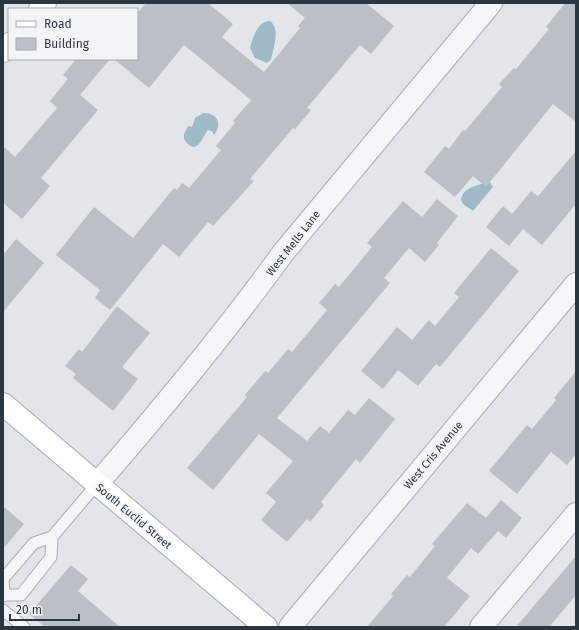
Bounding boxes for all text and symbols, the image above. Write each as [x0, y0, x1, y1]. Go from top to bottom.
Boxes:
legend [8, 8, 138, 60]
text: Road [44, 17, 72, 31]
text: Building [44, 37, 90, 51]
street label: West Mells Lane [264, 208, 323, 279]
street label: West Cris Avenue [401, 419, 466, 492]
street label: South Euclid Street [93, 481, 174, 552]
scale bar [10, 596, 79, 622]
text: 20 m [16, 603, 42, 617]

